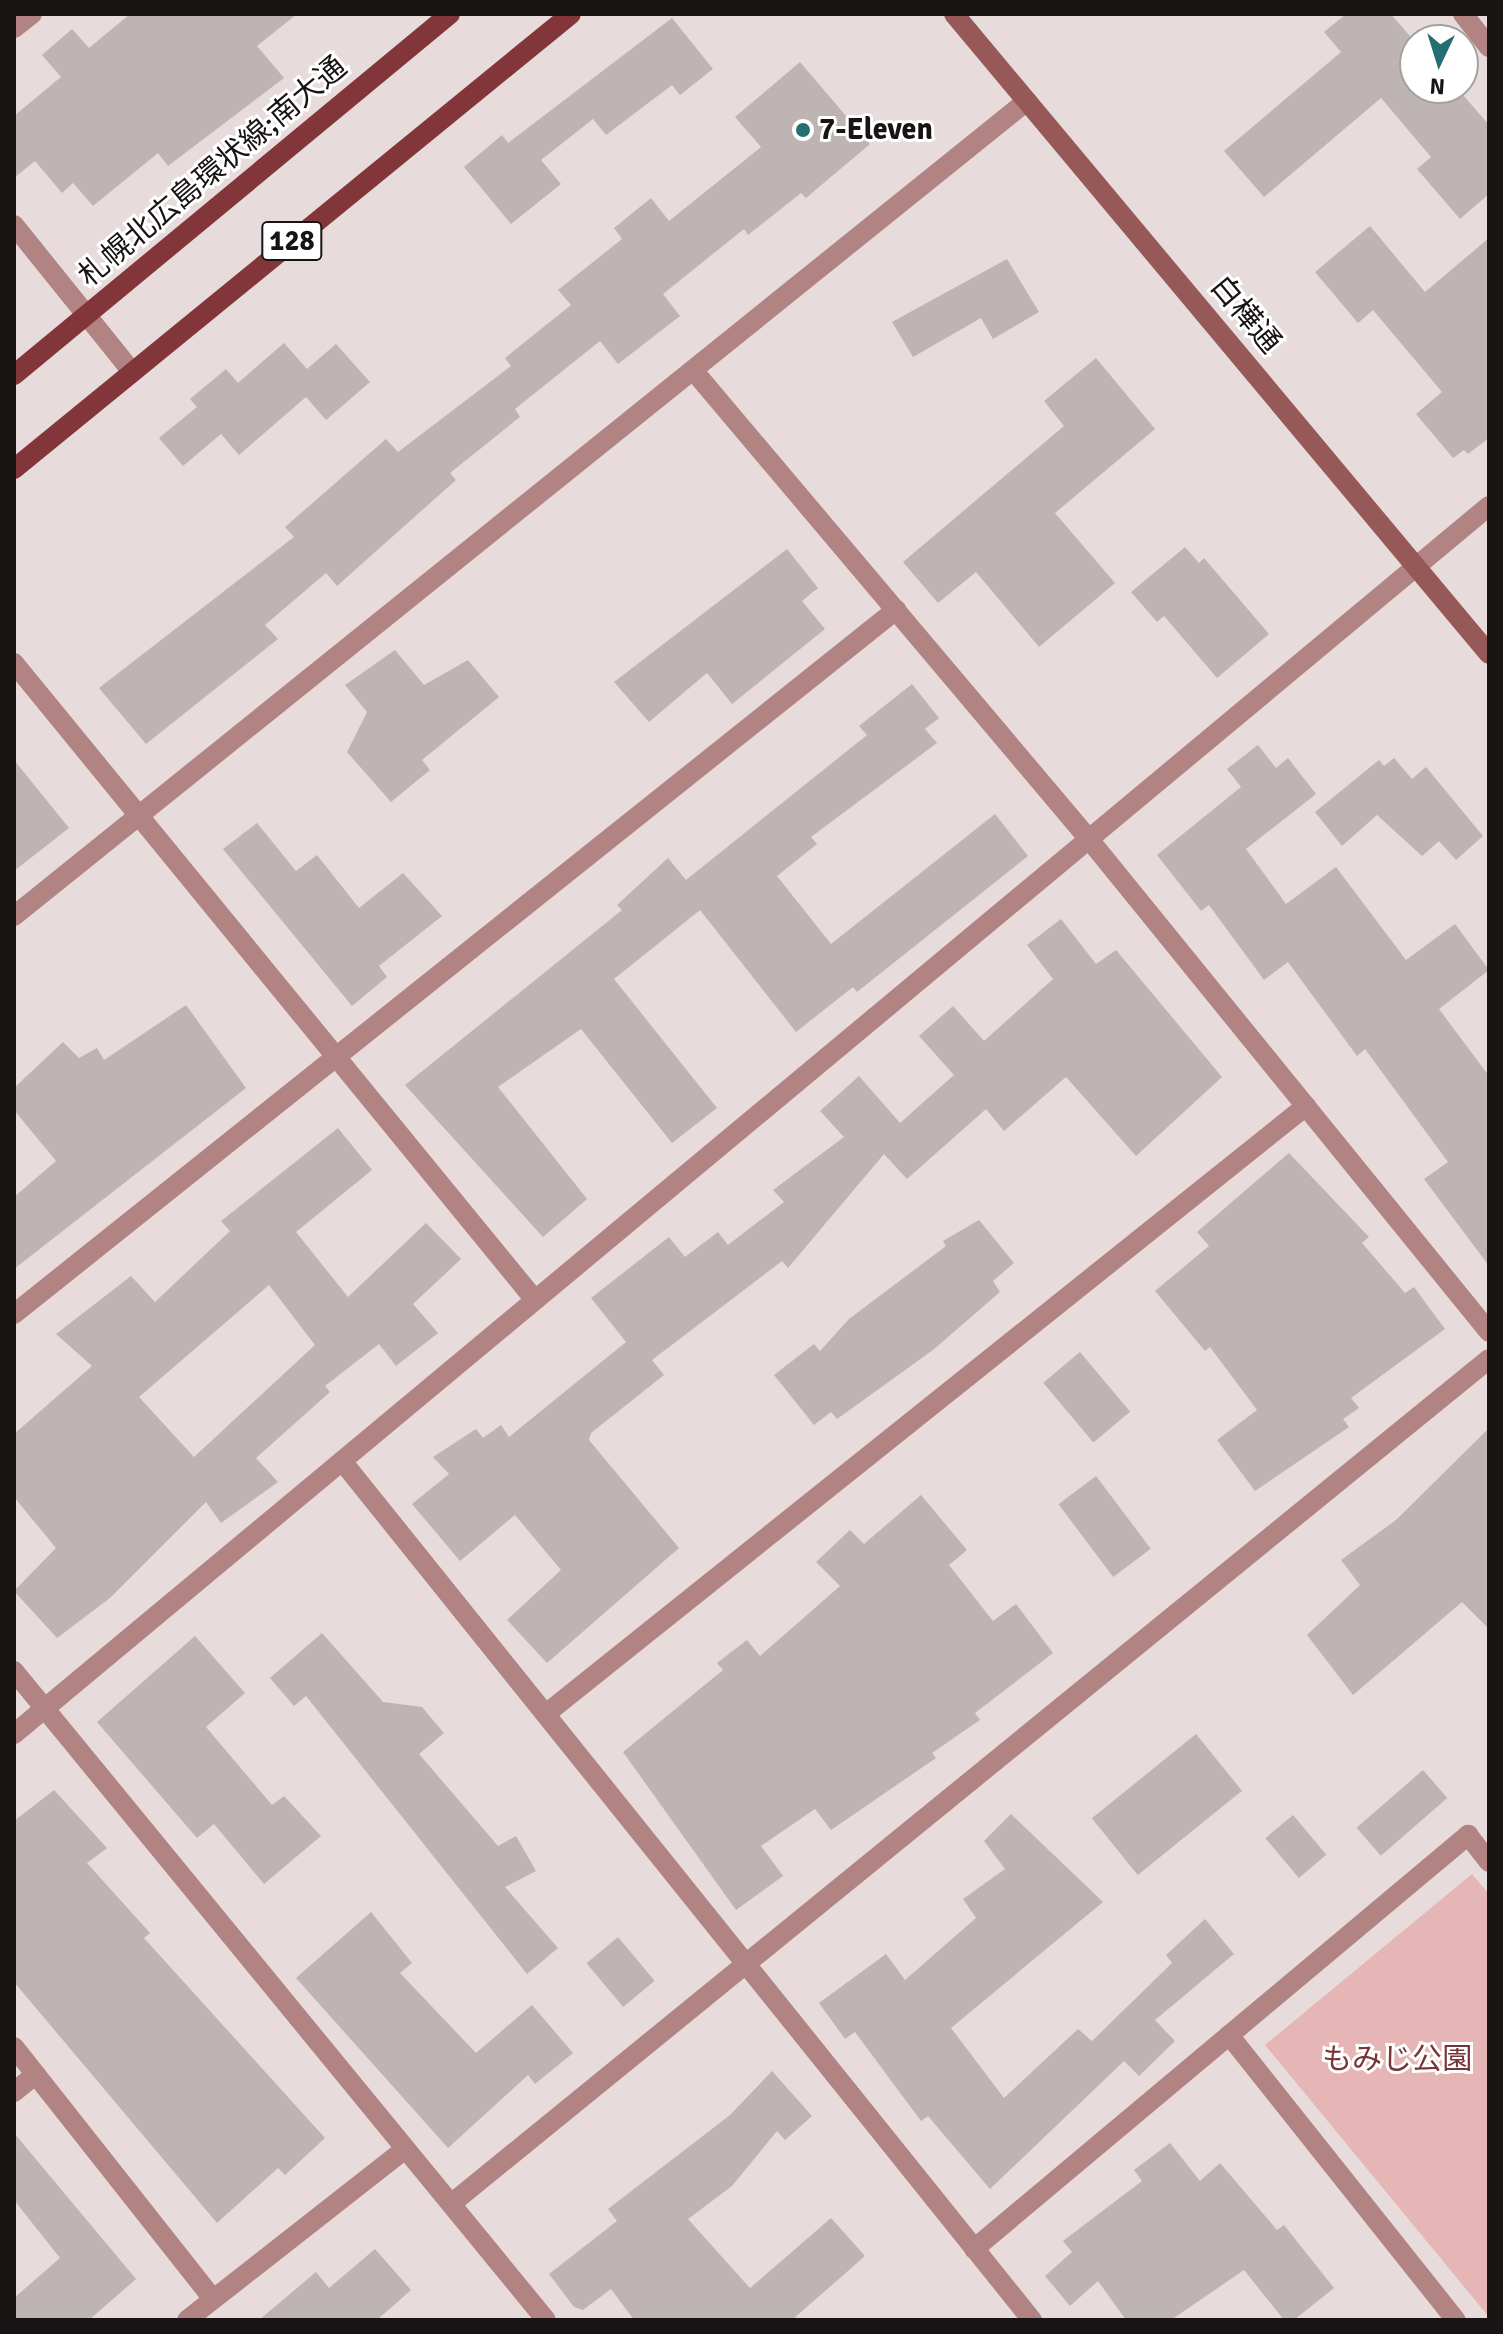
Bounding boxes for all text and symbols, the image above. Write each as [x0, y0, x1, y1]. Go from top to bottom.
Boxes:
north arrow [1399, 24, 1479, 104]
street label: 札幌北広島環状線;南大通 [72, 50, 354, 294]
text: N [1429, 72, 1446, 100]
place label: 7-Eleven [819, 112, 933, 148]
marker: 7-Eleven [794, 121, 812, 139]
road number: 128 [260, 217, 324, 265]
street label: 白樺通 [1202, 269, 1288, 361]
park label: もみじ公園 [1322, 2042, 1472, 2078]

